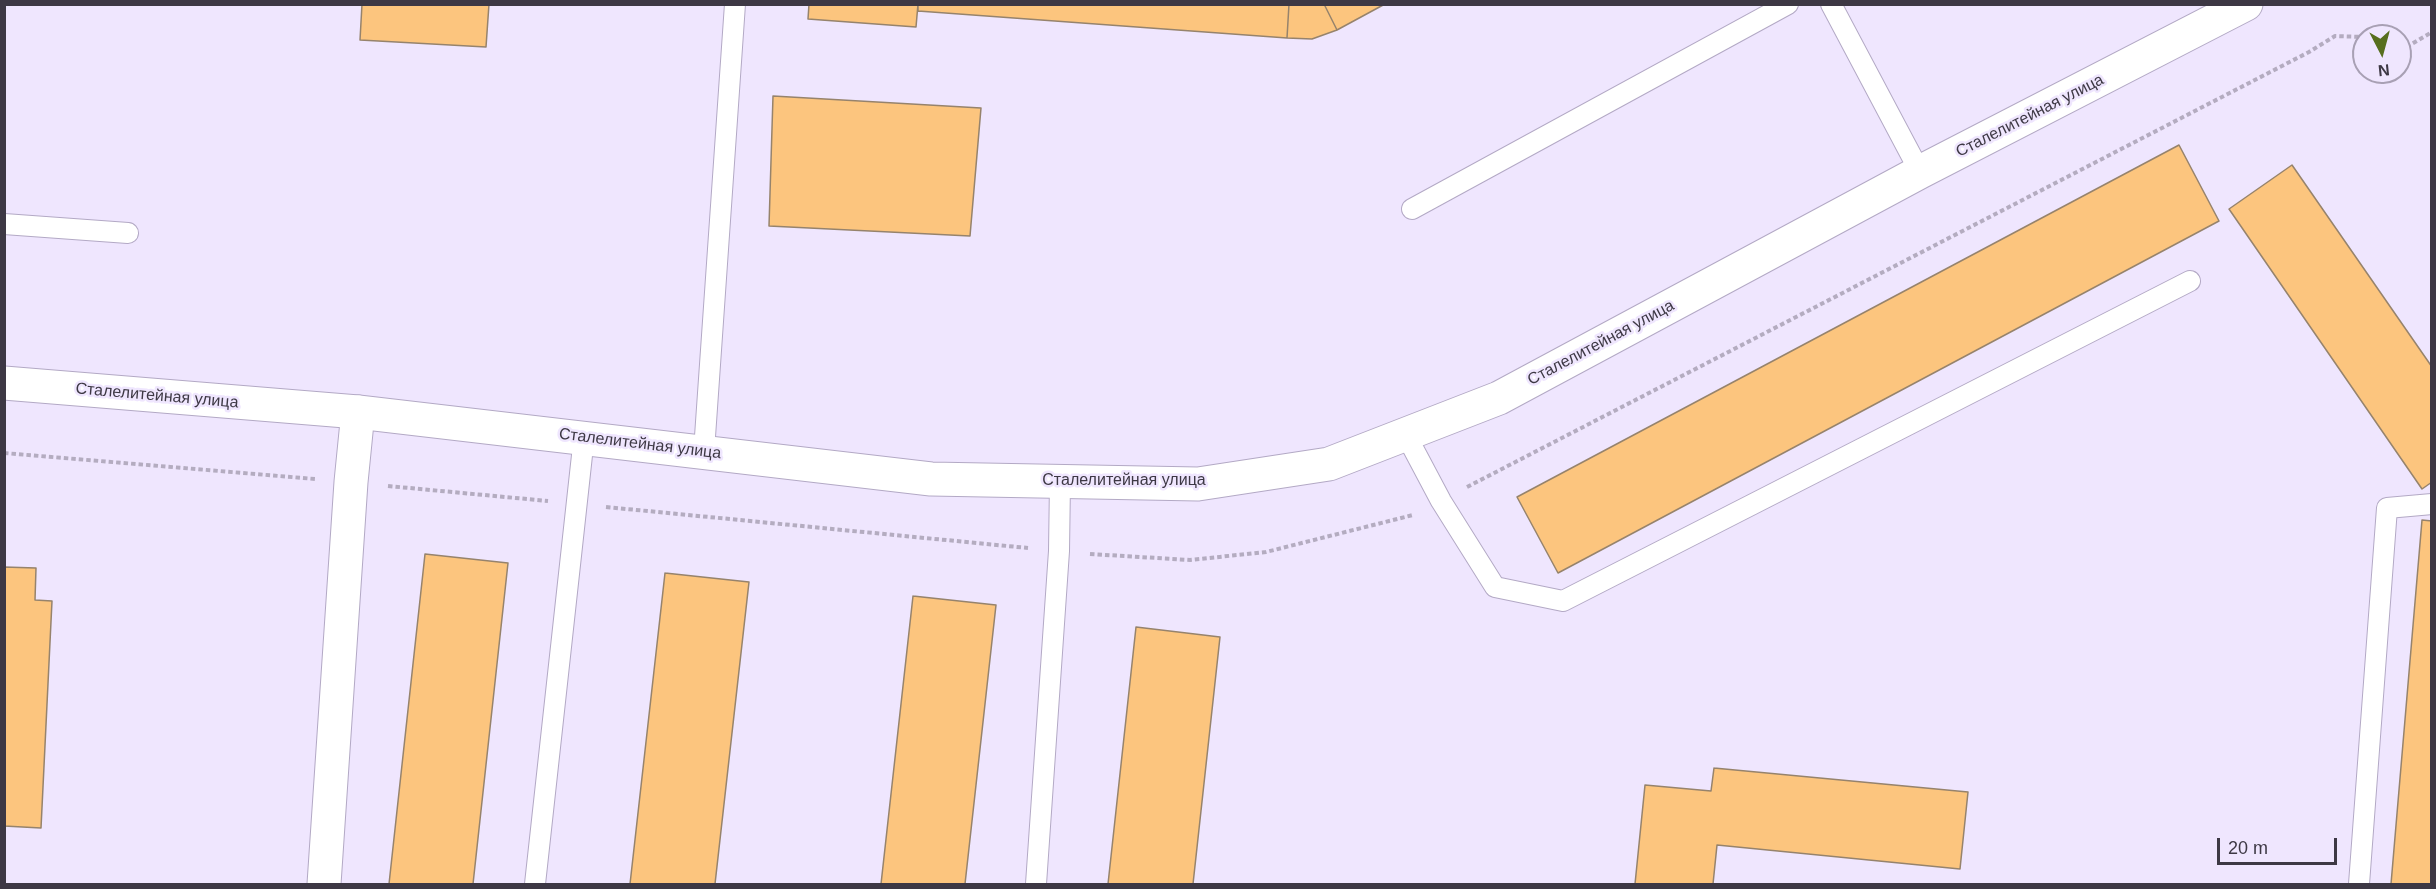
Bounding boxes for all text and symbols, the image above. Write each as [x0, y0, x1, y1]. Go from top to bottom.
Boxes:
north arrow [2352, 24, 2412, 84]
text: N [2377, 61, 2390, 79]
street label: Сталелитейная улица [1953, 70, 2107, 162]
street label: Сталелитейная улица [1524, 296, 1678, 390]
street label: Сталелитейная улица [75, 379, 239, 413]
street label: Сталелитейная улица [558, 425, 722, 463]
street label: Сталелитейная улица [1042, 471, 1206, 491]
scale bar [2220, 826, 2340, 864]
text: 20 m [2228, 838, 2268, 858]

